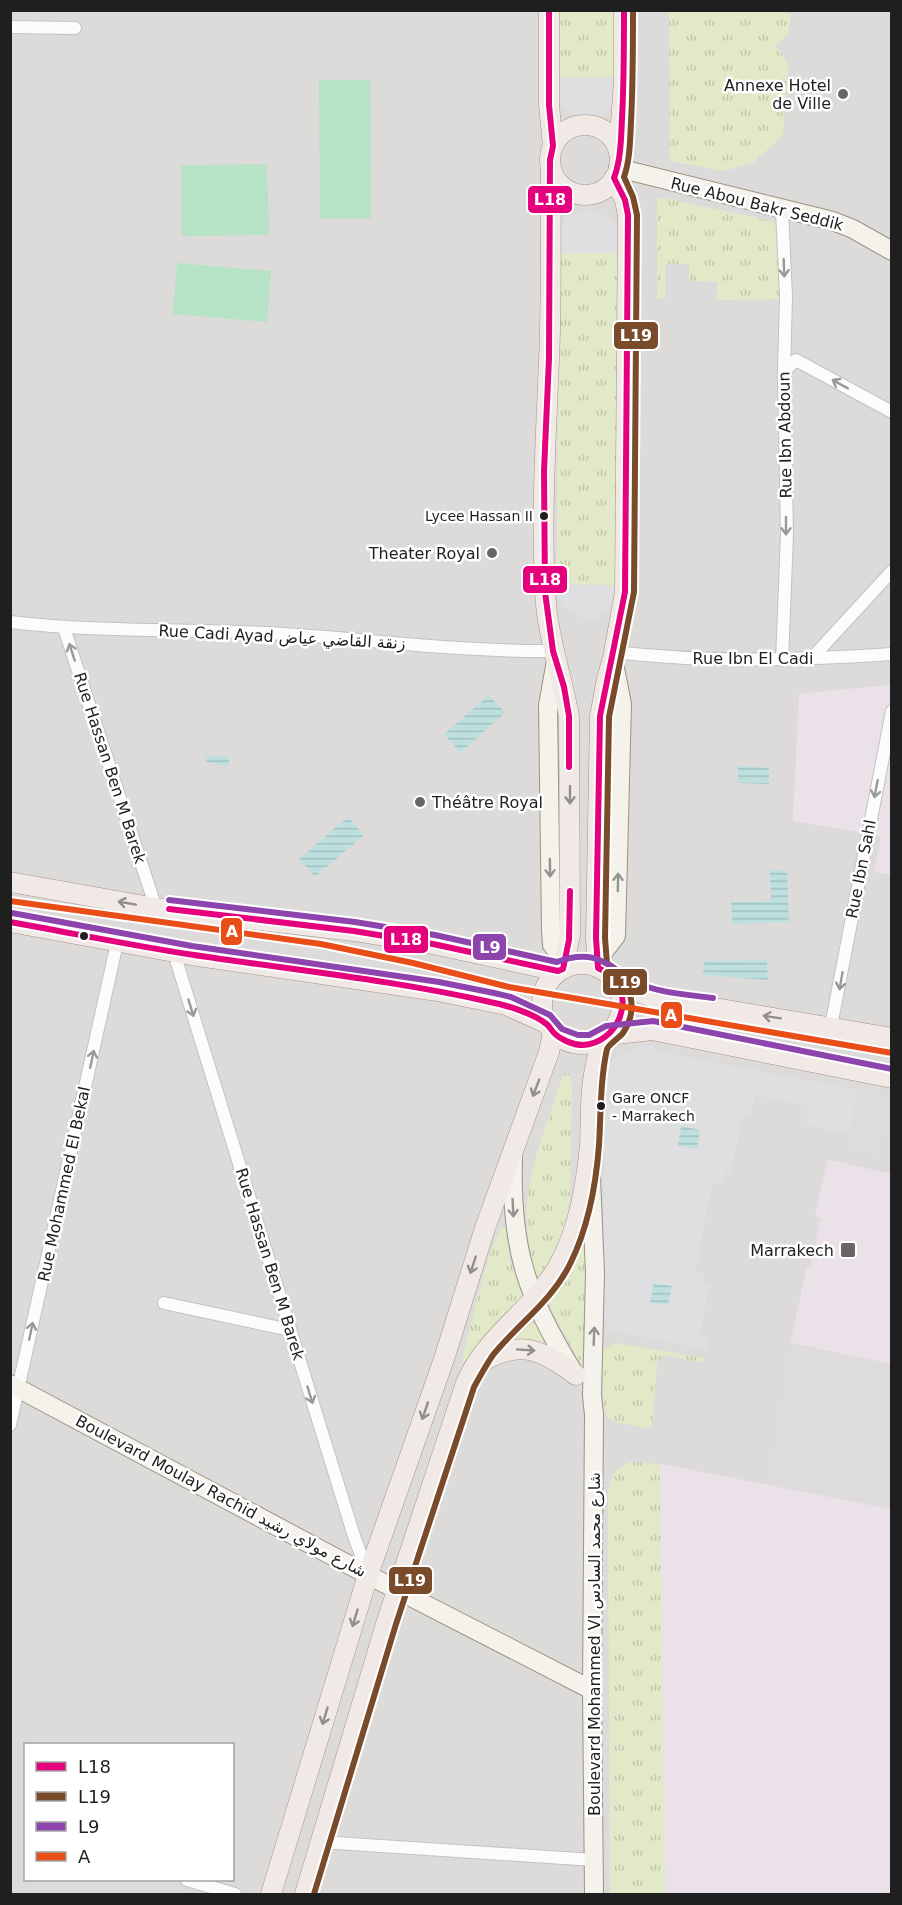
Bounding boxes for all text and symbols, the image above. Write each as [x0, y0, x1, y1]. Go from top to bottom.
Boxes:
place label: Annexe Hotel de Ville [724, 76, 831, 113]
marker: Annexe Hotel de Ville [836, 87, 850, 101]
street label: Rue Abou Bakr Seddik [669, 173, 846, 235]
line badge: L18 [527, 185, 573, 214]
text: L18 [534, 190, 566, 209]
one-way arrow [779, 257, 790, 277]
line badge: L19 [613, 321, 659, 350]
text: L19 [620, 326, 652, 345]
street label: Rue Ibn Abdoun [774, 371, 796, 499]
one-way arrow [832, 378, 850, 389]
place label: Lycee Hassan II [425, 508, 533, 524]
marker: Lycee Hassan II [538, 510, 550, 522]
one-way arrow [781, 515, 792, 535]
place label: Theater Royal [368, 544, 480, 563]
marker: Theater Royal [485, 546, 499, 560]
line badge: L18 [522, 565, 568, 594]
text: L18 [529, 570, 561, 589]
street label: Rue Cadi Ayad زنقة القاضي عياض [158, 621, 406, 654]
one-way arrow [66, 643, 77, 662]
street label: Rue Ibn El Cadi [693, 649, 813, 668]
street label: Rue Hassan Ben M Barek [70, 670, 150, 867]
one-way arrow [870, 779, 881, 798]
one-way arrow [564, 785, 576, 805]
place label: Théâtre Royal [431, 793, 543, 812]
marker: Théâtre Royal [413, 795, 427, 809]
street label: Rue Ibn Sahl [842, 818, 880, 920]
one-way arrow [544, 858, 556, 878]
one-way arrow [612, 873, 624, 893]
one-way arrow [118, 897, 138, 908]
line badge: A [220, 917, 243, 946]
text: A [226, 922, 239, 941]
line badge: L18 [383, 925, 429, 954]
unlabelled marker [78, 930, 90, 942]
text: L18 [390, 930, 422, 949]
line badge: L9 [472, 933, 507, 961]
text: L9 [479, 938, 501, 957]
line badge: L19 [602, 968, 648, 996]
one-way arrow [835, 970, 846, 990]
text: L19 [609, 973, 641, 992]
one-way arrow [186, 998, 197, 1017]
line badge: A [660, 1001, 683, 1029]
text: A [665, 1006, 678, 1025]
one-way arrow [762, 1011, 782, 1022]
one-way arrow [86, 1049, 98, 1068]
one-way arrow [530, 1078, 541, 1097]
street label: Rue Mohammed El Bekal [34, 1085, 94, 1283]
place label: Gare ONCF - Marrakech [612, 1090, 695, 1124]
marker: Gare ONCF - Marrakech [595, 1100, 607, 1112]
street label: Rue Hassan Ben M Barek [232, 1166, 309, 1363]
one-way arrow [507, 1198, 518, 1218]
place label: Marrakech [750, 1241, 834, 1260]
marker: Marrakech [839, 1241, 857, 1259]
one-way arrow [467, 1255, 478, 1274]
one-way arrow [26, 1322, 38, 1341]
one-way arrow [588, 1327, 599, 1347]
one-way arrow [516, 1345, 535, 1356]
one-way arrow [306, 1385, 317, 1404]
one-way arrow [419, 1401, 430, 1420]
street label: Boulevard Moulay Rachid شارع مولاي رشيد [72, 1411, 370, 1582]
street label: Boulevard Mohammed VI شارع محمد السادس [585, 1472, 605, 1816]
line badge: L19 [388, 1566, 433, 1595]
text: L19 [394, 1571, 426, 1590]
one-way arrow [349, 1608, 360, 1627]
one-way arrow [319, 1707, 330, 1726]
legend [24, 1743, 234, 1881]
text: L18 [78, 1756, 111, 1777]
text: L19 [78, 1786, 111, 1807]
text: L9 [78, 1816, 99, 1837]
text: A [78, 1846, 91, 1867]

